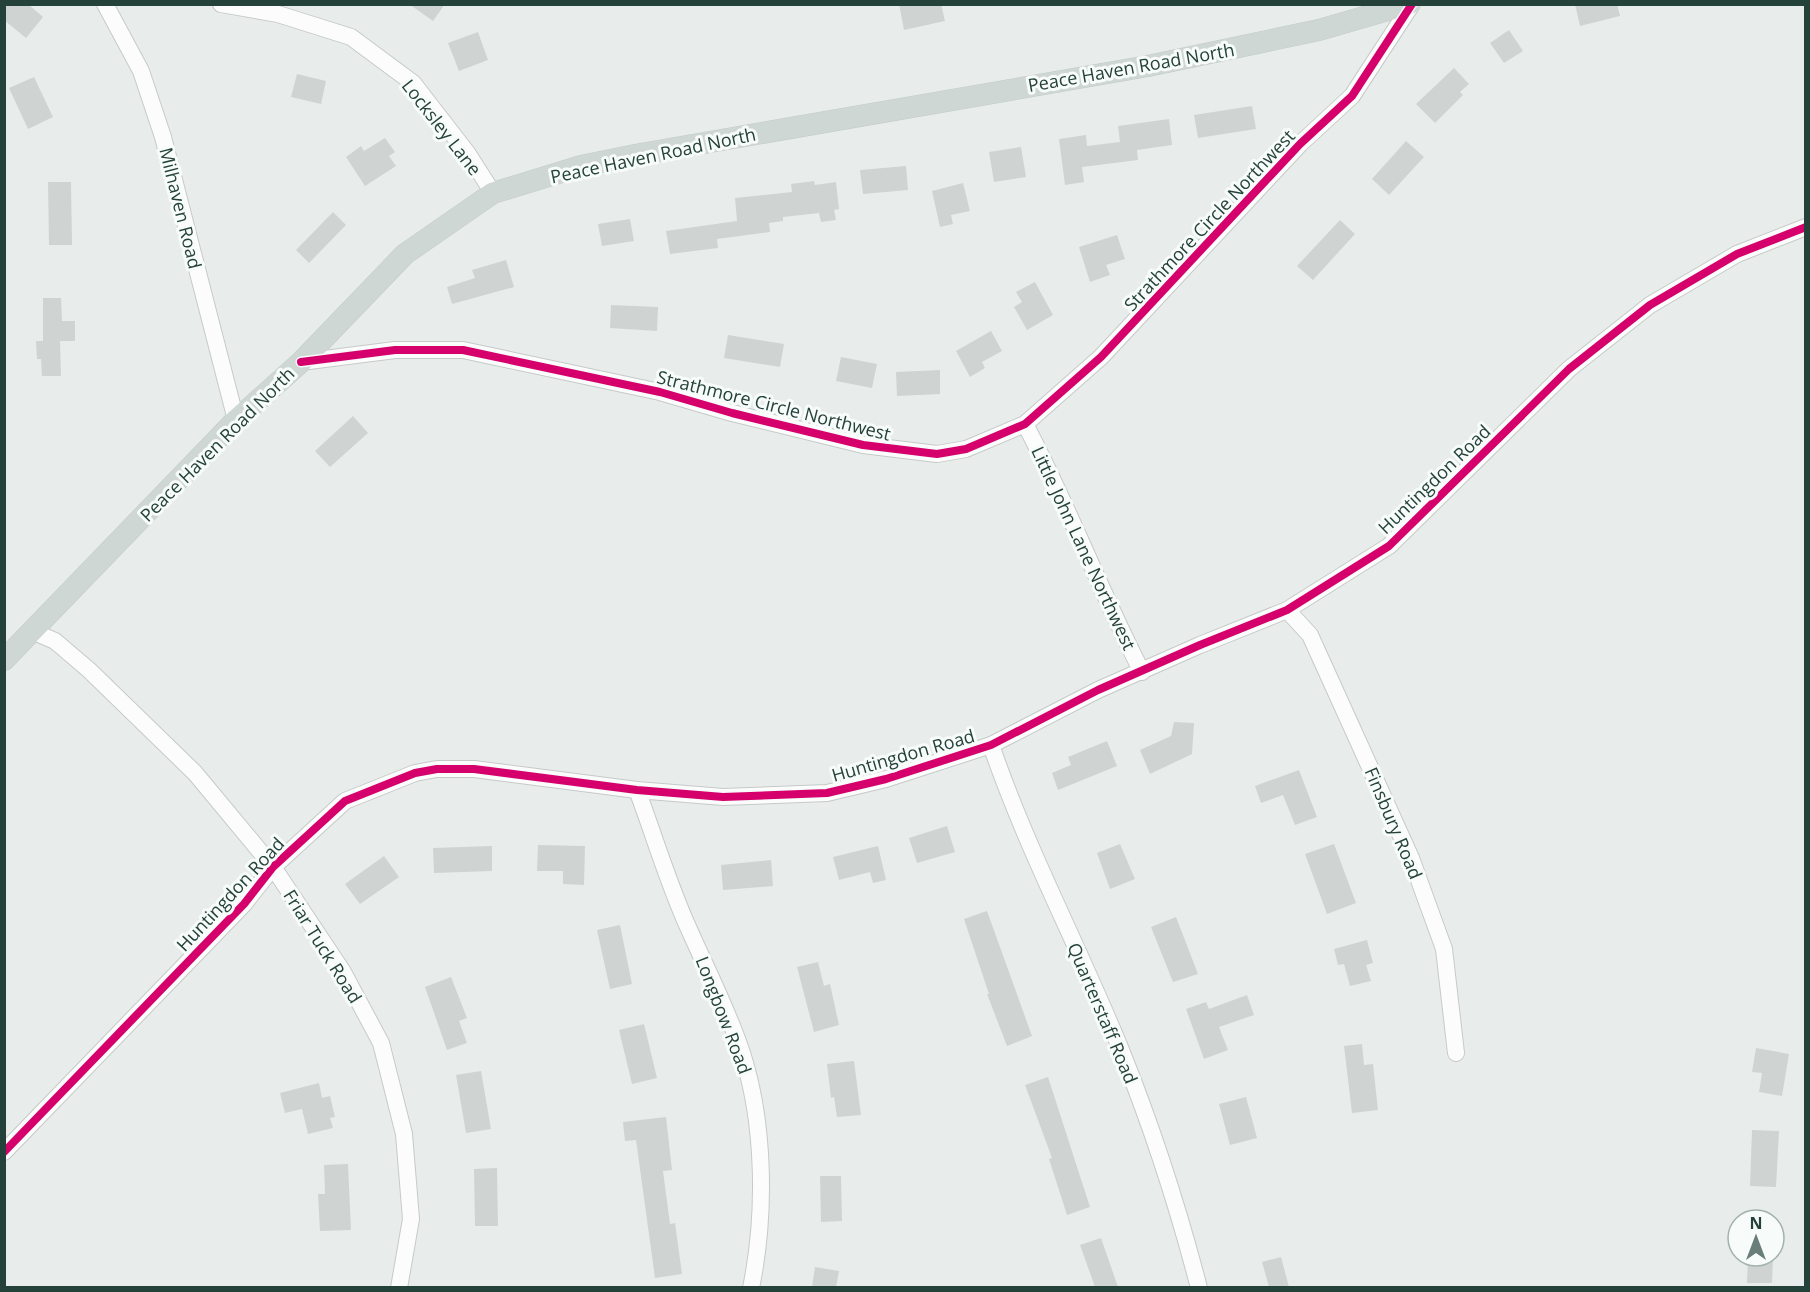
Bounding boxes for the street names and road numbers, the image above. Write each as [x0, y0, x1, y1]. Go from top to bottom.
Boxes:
street label: Peace Haven Road North [1026, 37, 1236, 97]
street label: Locksley Lane [397, 74, 487, 180]
street label: Peace Haven Road North [548, 122, 758, 188]
street label: Strathmore Circle Northwest [1118, 124, 1300, 316]
street label: Milhaven Road [154, 145, 208, 271]
street label: Peace Haven Road North [135, 362, 299, 526]
street label: Strathmore Circle Northwest [655, 364, 893, 446]
street label: Huntingdon Road [1373, 419, 1495, 539]
street label: Little John Lane Northwest [1026, 442, 1142, 654]
street label: Huntingdon Road [829, 723, 977, 787]
street label: Finsbury Road [1360, 763, 1428, 883]
street label: Huntingdon Road [171, 832, 289, 956]
street label: Friar Tuck Road [278, 885, 368, 1007]
street label: Quarterstaff Road [1062, 939, 1144, 1087]
street label: Longbow Road [690, 953, 758, 1077]

